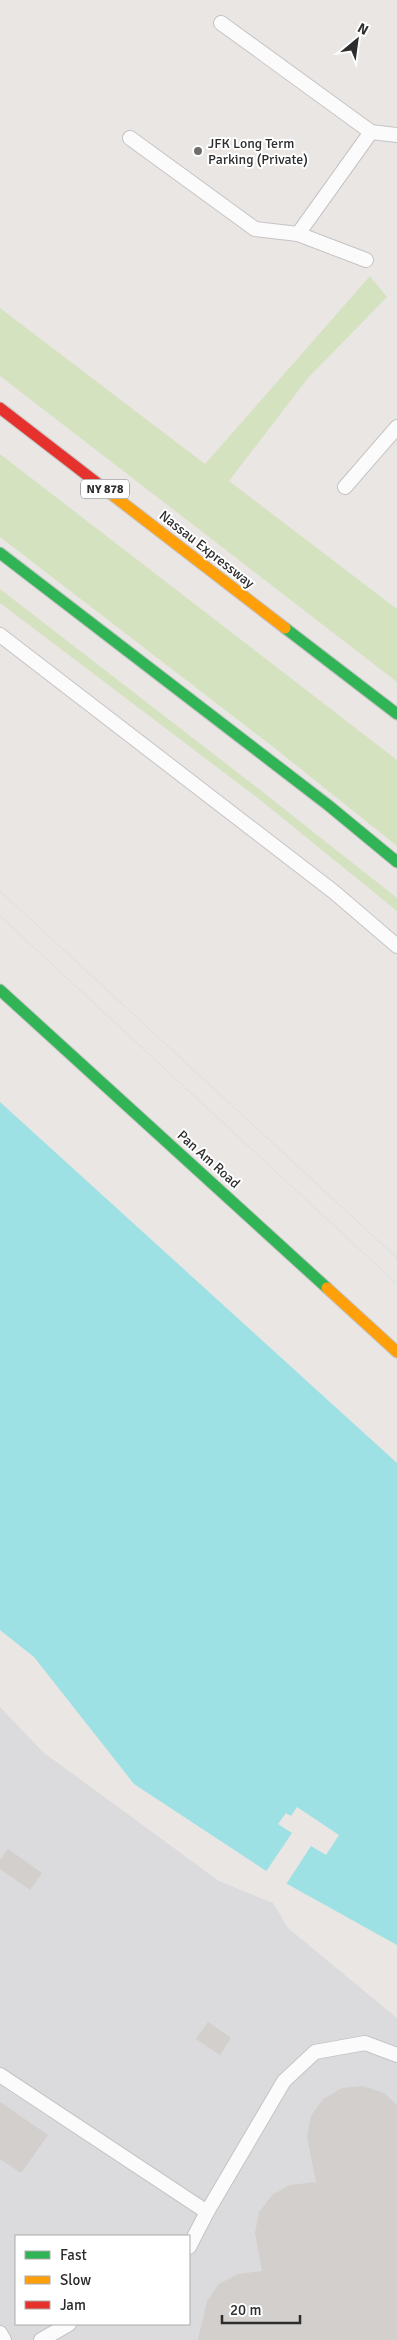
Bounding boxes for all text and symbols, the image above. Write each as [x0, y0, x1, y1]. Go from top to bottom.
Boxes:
north arrow [332, 15, 382, 65]
text: N [355, 19, 371, 39]
place label: JFK Long Term Parking (Private) [208, 135, 308, 168]
marker: JFK Long Term Parking (Private) [192, 145, 204, 157]
road number: NY 878 [81, 479, 129, 498]
street label: Nassau Expressway [156, 507, 258, 592]
street label: Pan Am Road [174, 1127, 243, 1192]
legend [15, 2235, 190, 2325]
text: Fast [60, 2246, 87, 2264]
text: Slow [60, 2271, 91, 2289]
scale bar [222, 2292, 300, 2324]
text: Jam [60, 2296, 86, 2314]
text: 20 m [230, 2301, 261, 2319]

